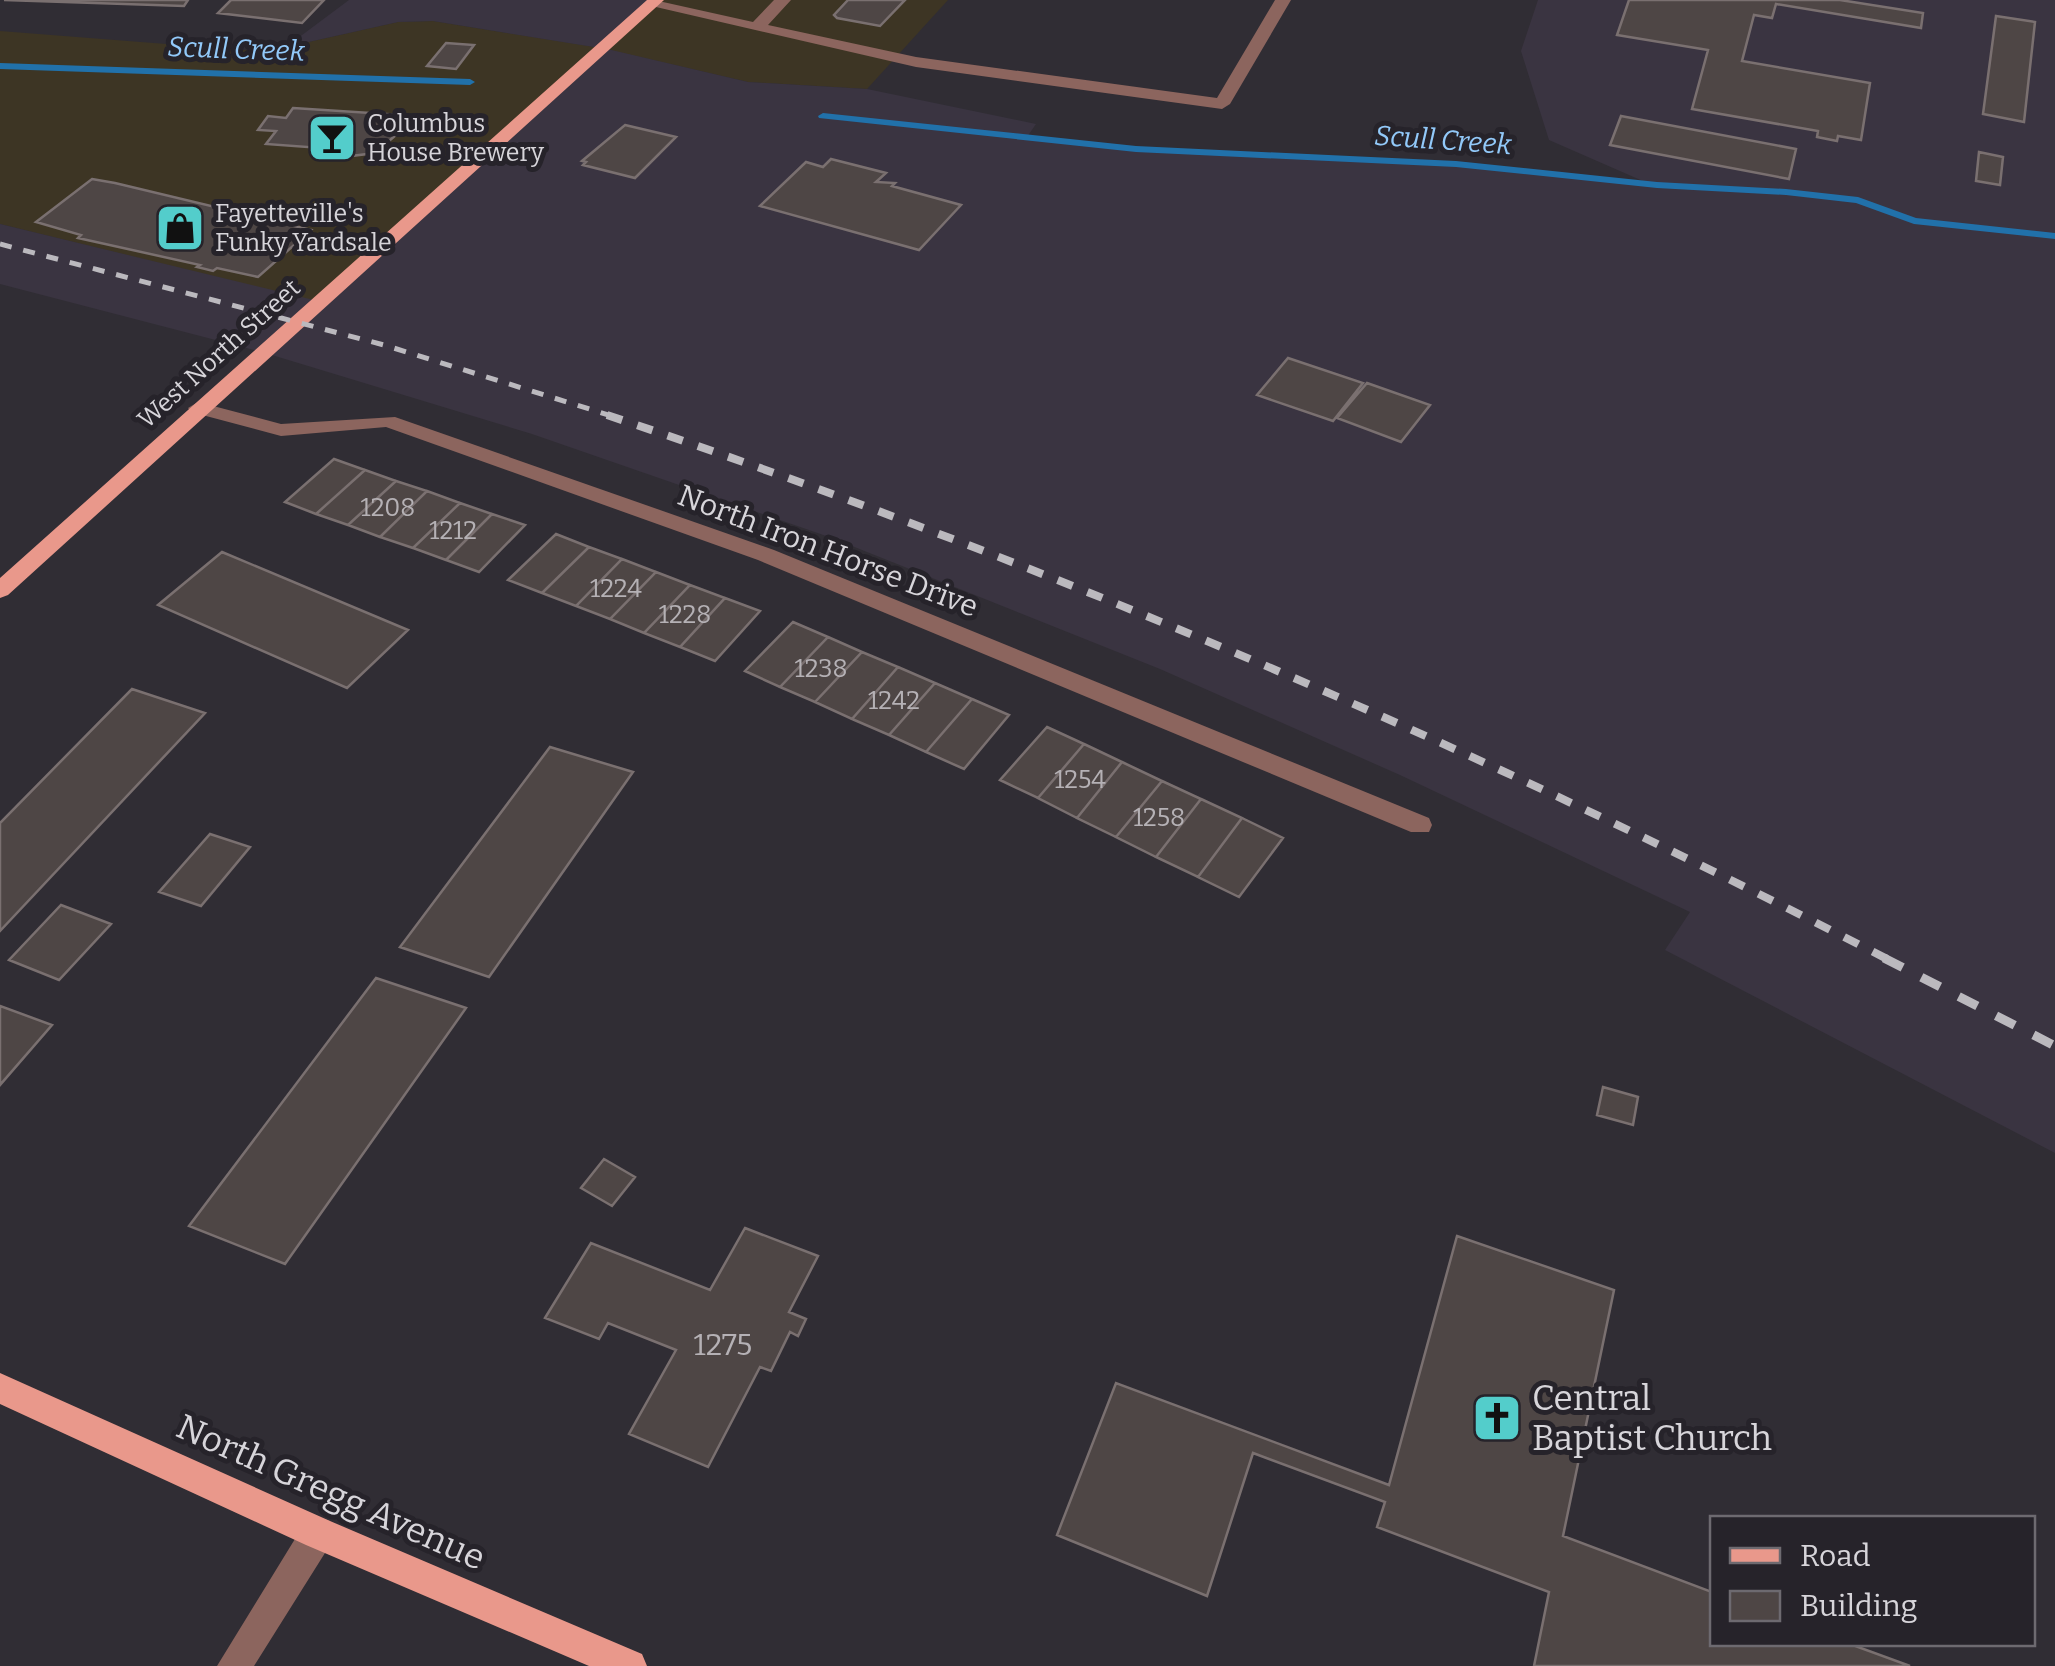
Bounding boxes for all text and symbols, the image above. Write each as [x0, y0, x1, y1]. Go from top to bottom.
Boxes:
water label: Scull Creek [167, 30, 306, 68]
place label: Columbus House Brewery [367, 109, 545, 168]
bar icon: Columbus House Brewery [306, 112, 358, 164]
water label: Scull Creek [1373, 119, 1513, 161]
place label: Fayetteville's Funky Yardsale [215, 199, 392, 258]
shop icon: Fayetteville's Funky Yardsale [154, 202, 206, 254]
street label: West North Street [132, 273, 306, 435]
street label: North Iron Horse Drive [673, 477, 983, 625]
house number: 1208 [361, 493, 415, 523]
house number: 1212 [429, 516, 477, 546]
house number: 1224 [590, 574, 642, 604]
house number: 1228 [659, 600, 711, 630]
house number: 1238 [794, 654, 848, 684]
house number: 1242 [868, 686, 920, 716]
house number: 1254 [1054, 765, 1106, 795]
house number: 1258 [1133, 803, 1185, 833]
house number: 1275 [694, 1327, 752, 1363]
place label: Central Baptist Church [1532, 1377, 1772, 1459]
church icon: Central Baptist Church [1471, 1392, 1523, 1444]
street label: North Gregg Avenue [170, 1405, 492, 1579]
legend [1710, 1516, 2035, 1646]
text: Road [1800, 1538, 1871, 1574]
text: Building [1800, 1588, 1918, 1624]

